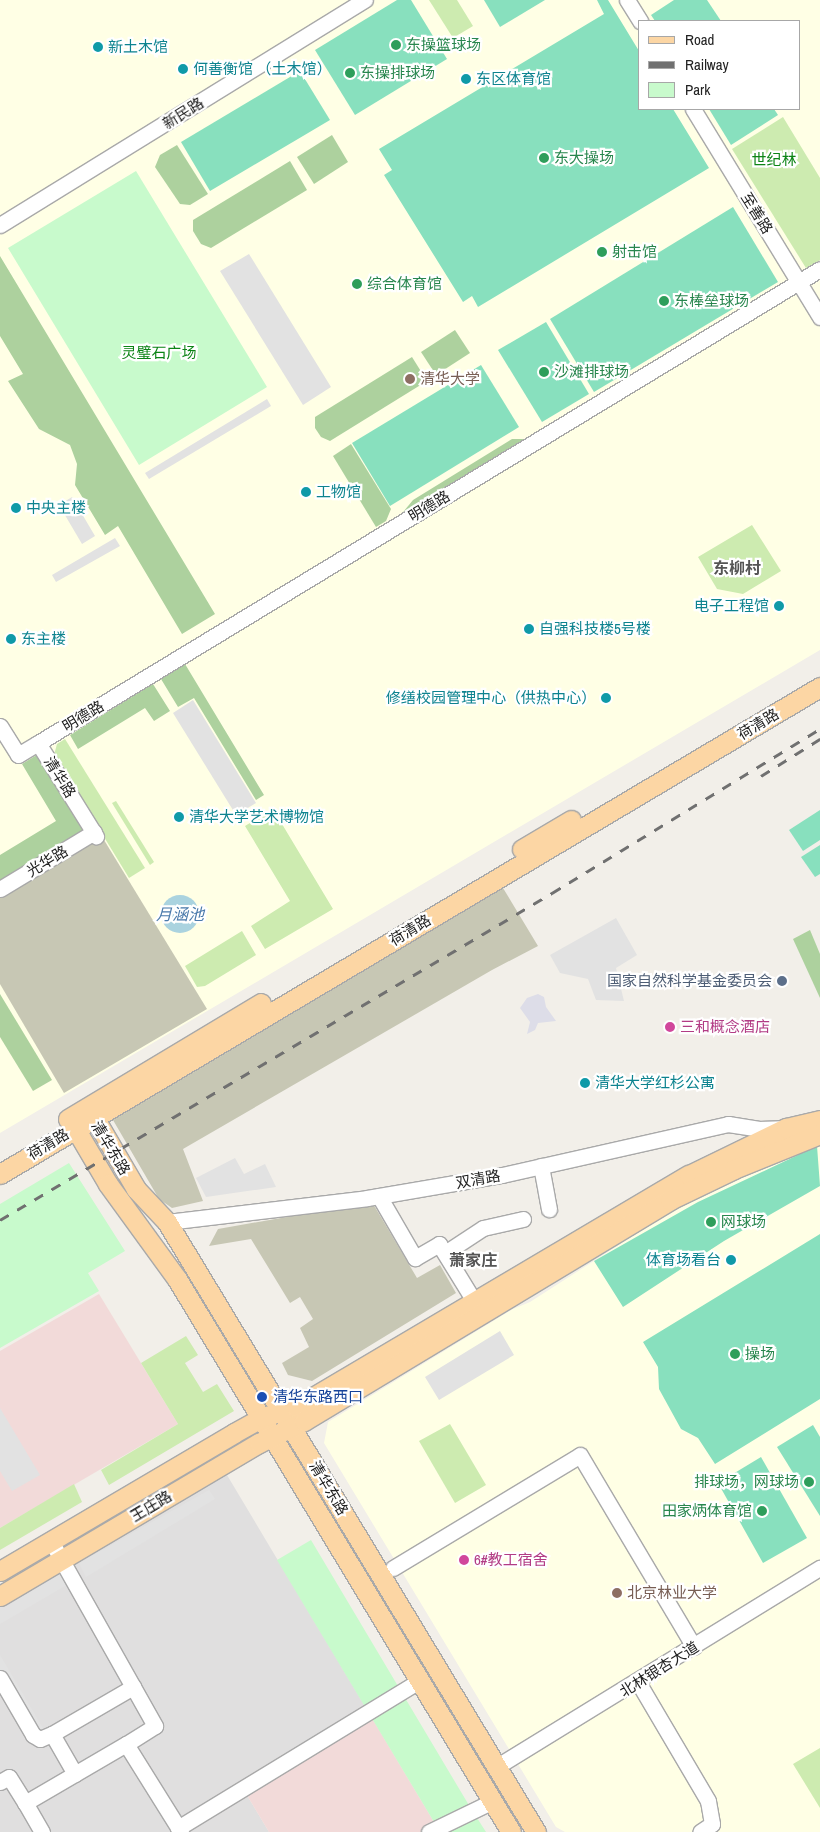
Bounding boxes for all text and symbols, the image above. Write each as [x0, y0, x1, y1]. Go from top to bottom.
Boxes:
legend [638, 20, 800, 110]
text: Road [685, 29, 714, 50]
place label: 东操篮球场 [406, 36, 481, 54]
place label: 新土木馆 [108, 38, 168, 56]
marker: 东操篮球场 [390, 39, 402, 51]
marker: 新土木馆 [92, 41, 104, 53]
text: Railway [685, 54, 729, 75]
place label: 何善衡馆 （土木馆） [193, 60, 331, 78]
marker: 何善衡馆 （土木馆） [177, 63, 189, 75]
place label: 东操排球场 [360, 64, 435, 82]
marker: 东操排球场 [344, 67, 356, 79]
place label: 东区体育馆 [476, 70, 551, 88]
marker: 东区体育馆 [460, 73, 472, 85]
text: Park [685, 79, 710, 100]
street label: 新民路 [159, 93, 207, 133]
place label: 东大操场 [554, 149, 614, 167]
park label: 世纪林 [752, 151, 796, 169]
marker: 东大操场 [538, 152, 550, 164]
street label: 至善路 [737, 189, 777, 237]
place label: 射击馆 [612, 243, 657, 261]
marker: 射击馆 [596, 246, 608, 258]
place label: 综合体育馆 [367, 275, 442, 293]
marker: 综合体育馆 [351, 278, 363, 290]
place label: 东棒垒球场 [674, 292, 749, 310]
marker: 东棒垒球场 [658, 295, 670, 307]
park label: 灵璧石广场 [122, 344, 196, 362]
place label: 沙滩排球场 [554, 363, 629, 381]
marker: 沙滩排球场 [538, 366, 550, 378]
place label: 清华大学 [420, 370, 480, 388]
marker: 清华大学 [404, 373, 416, 385]
place label: 工物馆 [316, 483, 361, 501]
marker: 工物馆 [300, 486, 312, 498]
street label: 明德路 [405, 487, 453, 525]
place label: 中央主楼 [26, 499, 86, 517]
marker: 中央主楼 [10, 502, 22, 514]
district label: 东柳村 [713, 558, 761, 578]
place label: 电子工程馆 [694, 597, 769, 615]
marker: 电子工程馆 [773, 600, 785, 612]
place label: 自强科技楼5号楼 [539, 620, 651, 638]
marker: 自强科技楼5号楼 [523, 623, 535, 635]
place label: 东主楼 [21, 630, 66, 648]
marker: 东主楼 [5, 633, 17, 645]
place label: 修缮校园管理中心（供热中心） [386, 689, 596, 707]
marker: 修缮校园管理中心（供热中心） [600, 692, 612, 704]
street label: 明德路 [59, 697, 107, 735]
street label: 荷清路 [734, 705, 782, 743]
street label: 清华路 [40, 753, 80, 801]
place label: 清华大学艺术博物馆 [189, 808, 324, 826]
marker: 清华大学艺术博物馆 [173, 811, 185, 823]
street label: 光华路 [23, 842, 71, 880]
water label: 月涵池 [156, 904, 204, 924]
street label: 荷清路 [386, 911, 434, 949]
place label: 国家自然科学基金委员会 [607, 972, 772, 990]
marker: 国家自然科学基金委员会 [776, 975, 788, 987]
place label: 三和概念酒店 [680, 1018, 770, 1036]
marker: 三和概念酒店 [664, 1021, 676, 1033]
place label: 清华大学红杉公寓 [595, 1074, 715, 1092]
marker: 清华大学红杉公寓 [579, 1077, 591, 1089]
street label: 清华东路 [88, 1118, 134, 1178]
street label: 荷清路 [24, 1125, 72, 1163]
street label: 双清路 [454, 1166, 502, 1192]
place label: 网球场 [721, 1213, 766, 1231]
marker: 网球场 [705, 1216, 717, 1228]
district label: 萧家庄 [449, 1250, 497, 1270]
place label: 体育场看台 [646, 1251, 721, 1269]
marker: 体育场看台 [725, 1254, 737, 1266]
place label: 操场 [745, 1345, 775, 1363]
marker: 操场 [729, 1348, 741, 1360]
place label: 清华东路西口 [273, 1388, 363, 1406]
marker: 清华东路西口 [255, 1390, 269, 1404]
street label: 清华东路 [306, 1458, 352, 1518]
place label: 排球场，网球场 [694, 1473, 799, 1491]
marker: 排球场，网球场 [803, 1476, 815, 1488]
street label: 王庄路 [127, 1487, 175, 1525]
place label: 田家炳体育馆 [662, 1502, 752, 1520]
marker: 田家炳体育馆 [756, 1505, 768, 1517]
place label: 6#教工宿舍 [474, 1551, 548, 1569]
marker: 6#教工宿舍 [458, 1554, 470, 1566]
place label: 北京林业大学 [627, 1584, 717, 1602]
marker: 北京林业大学 [611, 1587, 623, 1599]
street label: 北林银杏大道 [616, 1638, 702, 1700]

